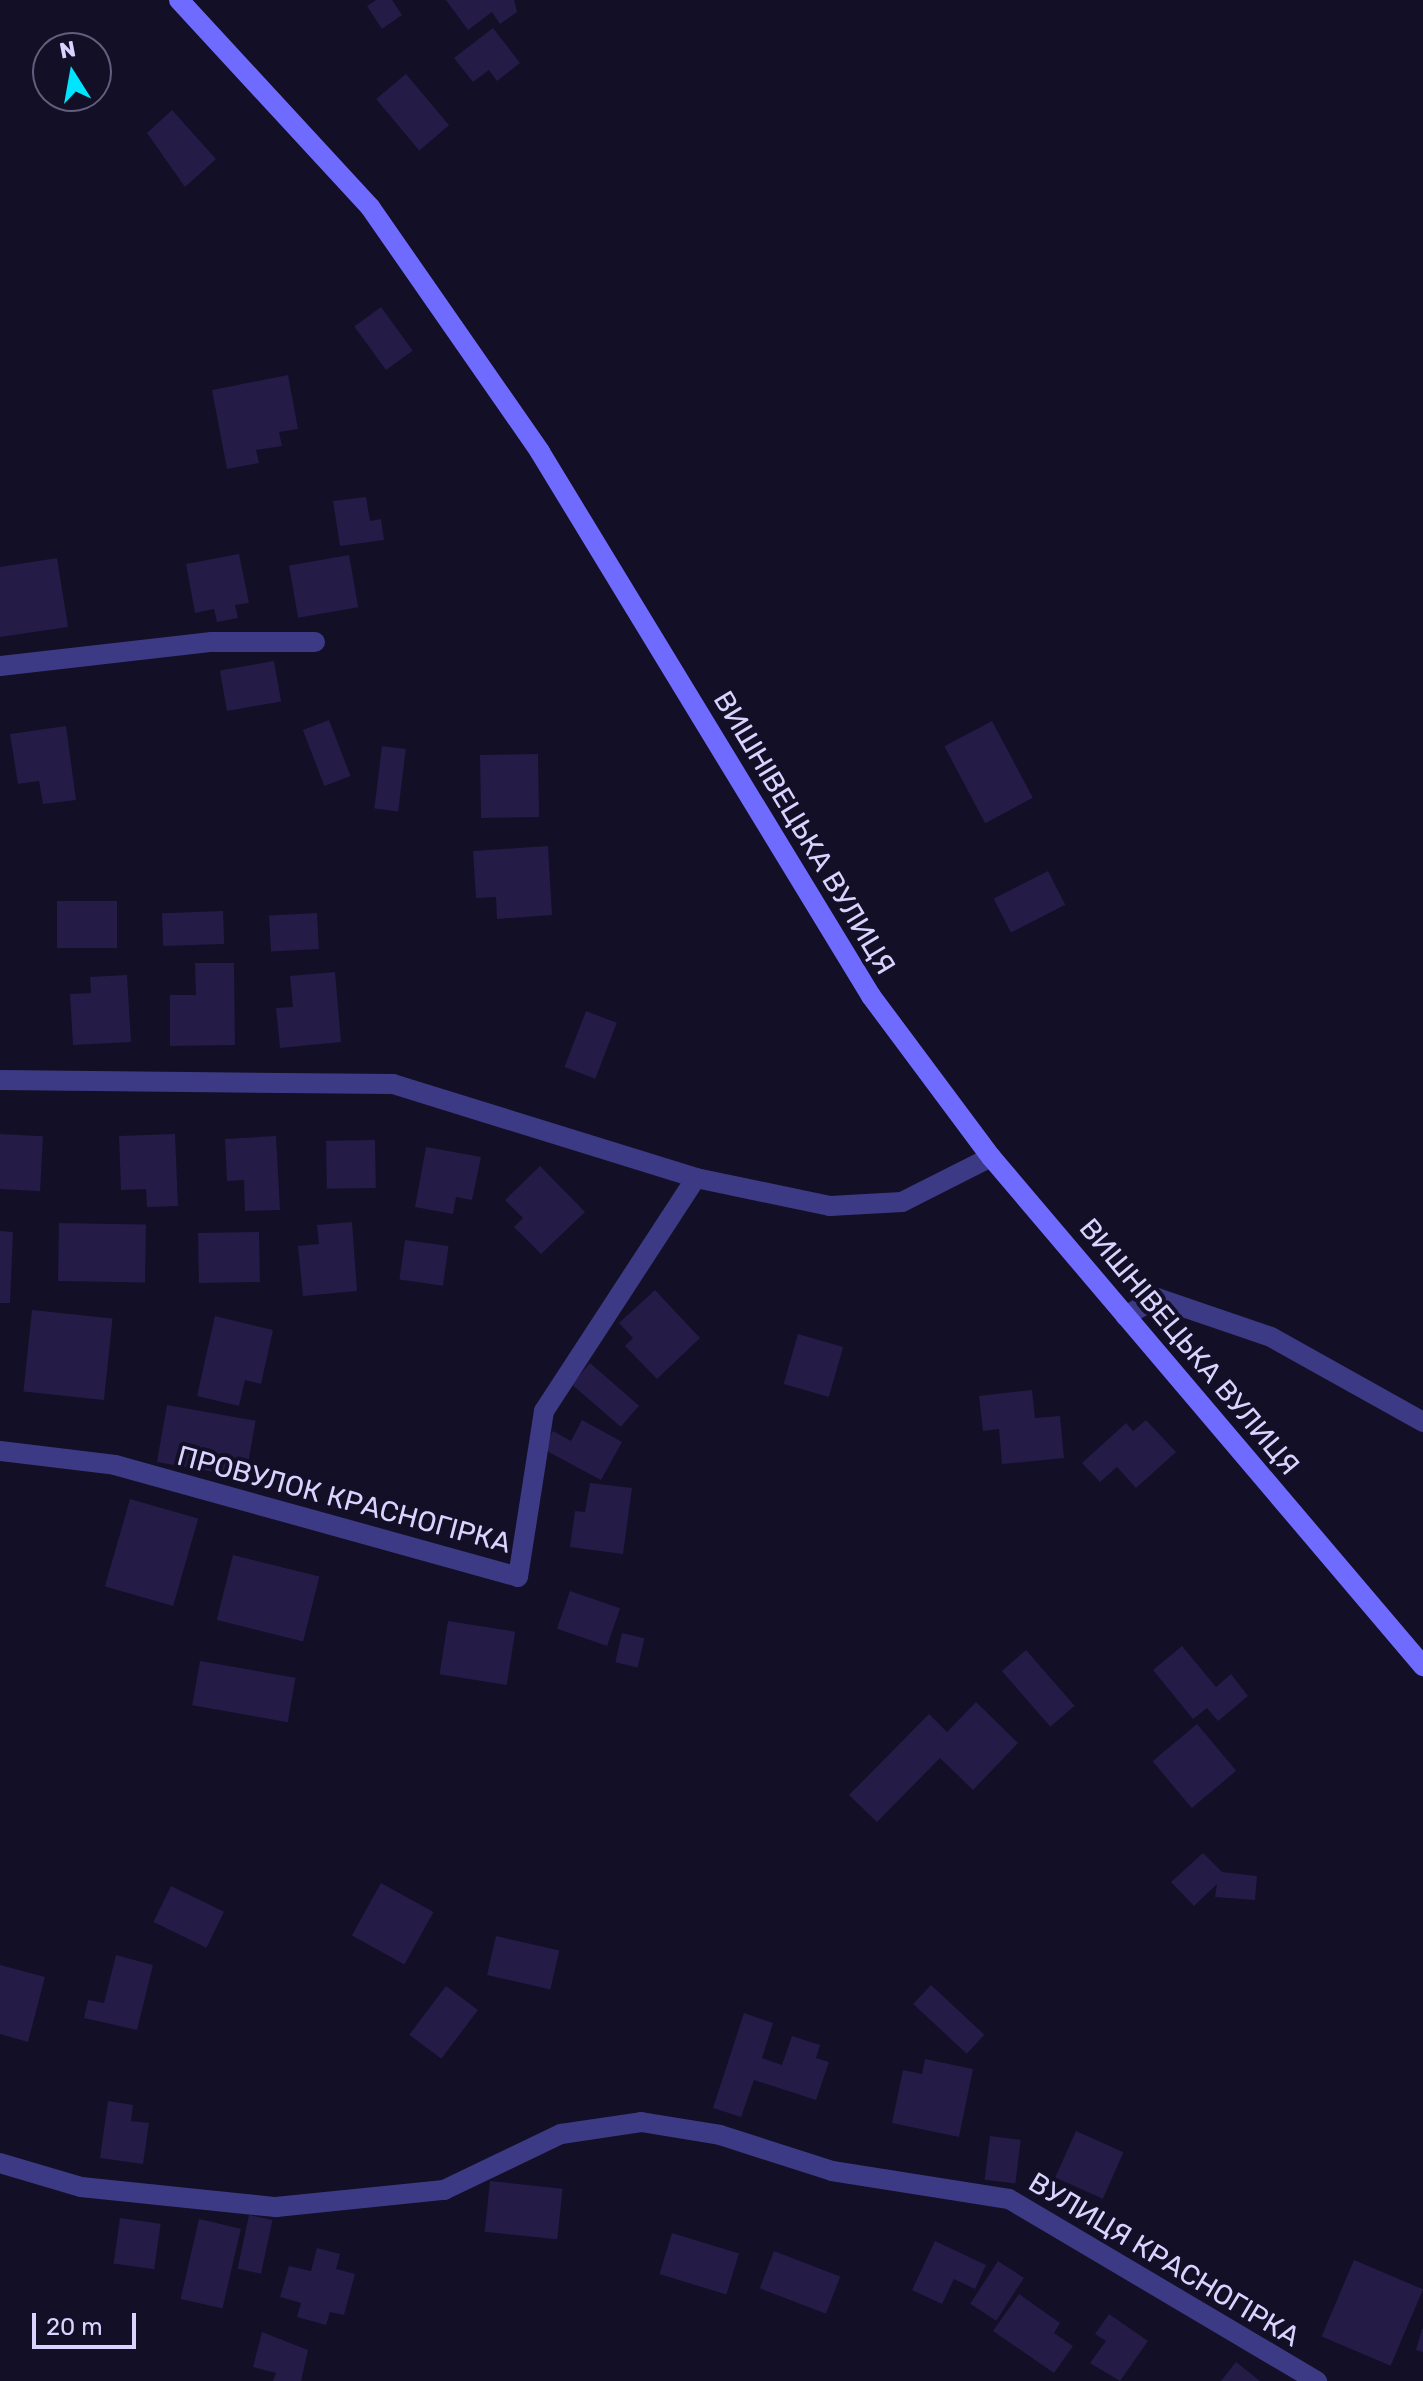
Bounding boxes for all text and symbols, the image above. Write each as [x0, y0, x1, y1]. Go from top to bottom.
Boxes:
north arrow [32, 32, 112, 112]
text: N [57, 35, 78, 65]
street label: ВИШНІВЕЦЬКА ВУЛИЦЯ [706, 685, 902, 981]
street label: ВИШНІВЕЦЬКА ВУЛИЦЯ [1072, 1212, 1306, 1482]
street label: ПРОВУЛОК КРАСНОГІРКА [174, 1439, 514, 1561]
street label: ВУЛИЦЯ КРАСНОГІРКА [1023, 2166, 1305, 2354]
scale bar [36, 2297, 140, 2347]
text: 20 m [46, 2313, 103, 2341]

